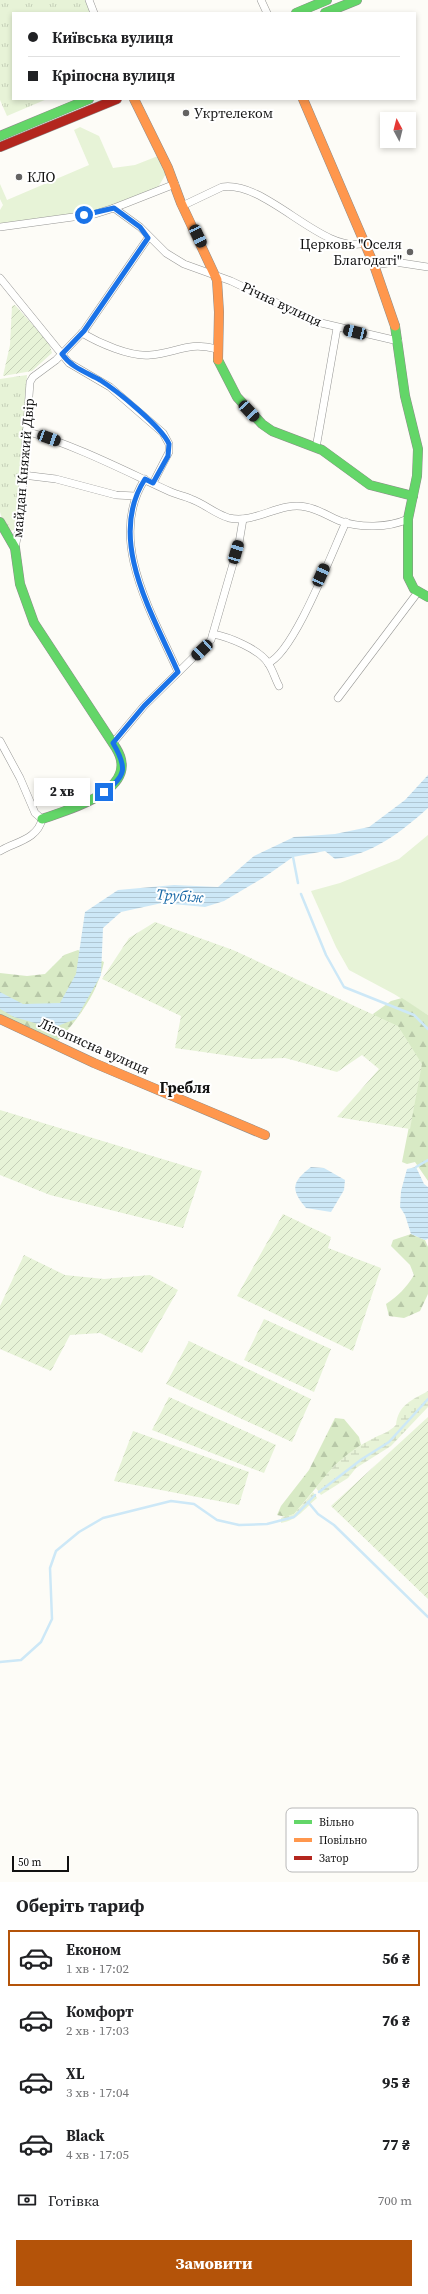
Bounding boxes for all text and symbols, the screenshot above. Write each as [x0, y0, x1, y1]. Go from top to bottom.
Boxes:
text: Київська вулиця [52, 27, 173, 48]
text: Кріпосна вулиця [52, 65, 175, 86]
place label: Укртелеком [194, 103, 273, 123]
marker: Укртелеком [181, 108, 191, 118]
north arrow [380, 112, 416, 148]
map controls [380, 112, 416, 148]
place label: КЛО [27, 167, 56, 187]
marker: КЛО [14, 172, 24, 182]
route start [75, 206, 93, 224]
car [187, 223, 209, 249]
place label: Церковь "Оселя Благодаті" [300, 234, 402, 270]
marker: Церковь "Оселя Благодаті" [405, 247, 415, 257]
street label: Річна вулиця [239, 277, 325, 331]
car [342, 323, 368, 341]
street label: майдан Княжий Двір [7, 397, 39, 539]
car [236, 398, 262, 424]
car [36, 428, 62, 448]
car [227, 539, 245, 565]
car [311, 562, 331, 588]
car [189, 637, 215, 663]
callout: 2 хв [34, 778, 90, 806]
text: 2 хв [50, 783, 74, 800]
route end [95, 783, 113, 801]
water label: Трубіж [156, 883, 205, 908]
street label: Літописна вулиця [35, 1013, 153, 1079]
district label: Гребля [160, 1077, 211, 1098]
legend [286, 1808, 418, 1872]
text: Вільно [319, 1815, 354, 1830]
text: Повільно [319, 1833, 367, 1848]
text: Затор [319, 1851, 349, 1866]
scale bar [12, 1854, 69, 1873]
text: 50 m [18, 1855, 41, 1870]
text: Оберіть тариф [16, 1893, 144, 1918]
text: Економ [66, 1939, 121, 1960]
icon: car [18, 1940, 54, 1976]
text: 56 ₴ [382, 1948, 410, 1969]
text: 1 хв · 17:02 [66, 1960, 129, 1977]
text: Комфорт [66, 2001, 134, 2022]
icon: car [18, 2002, 54, 2038]
text: 76 ₴ [382, 2010, 410, 2031]
text: 2 хв · 17:03 [66, 2022, 129, 2039]
text: XL [66, 2063, 85, 2084]
icon: car [18, 2064, 54, 2100]
text: 95 ₴ [382, 2072, 410, 2093]
text: 3 хв · 17:04 [66, 2084, 129, 2101]
text: Black [66, 2125, 105, 2146]
icon: car [18, 2126, 54, 2162]
text: 77 ₴ [382, 2134, 410, 2155]
text: 4 хв · 17:05 [66, 2146, 129, 2163]
icon: cash [16, 2189, 38, 2211]
text: Готівка [48, 2190, 99, 2211]
text: 700 m [378, 2192, 412, 2209]
button: Замовити [16, 2240, 412, 2286]

